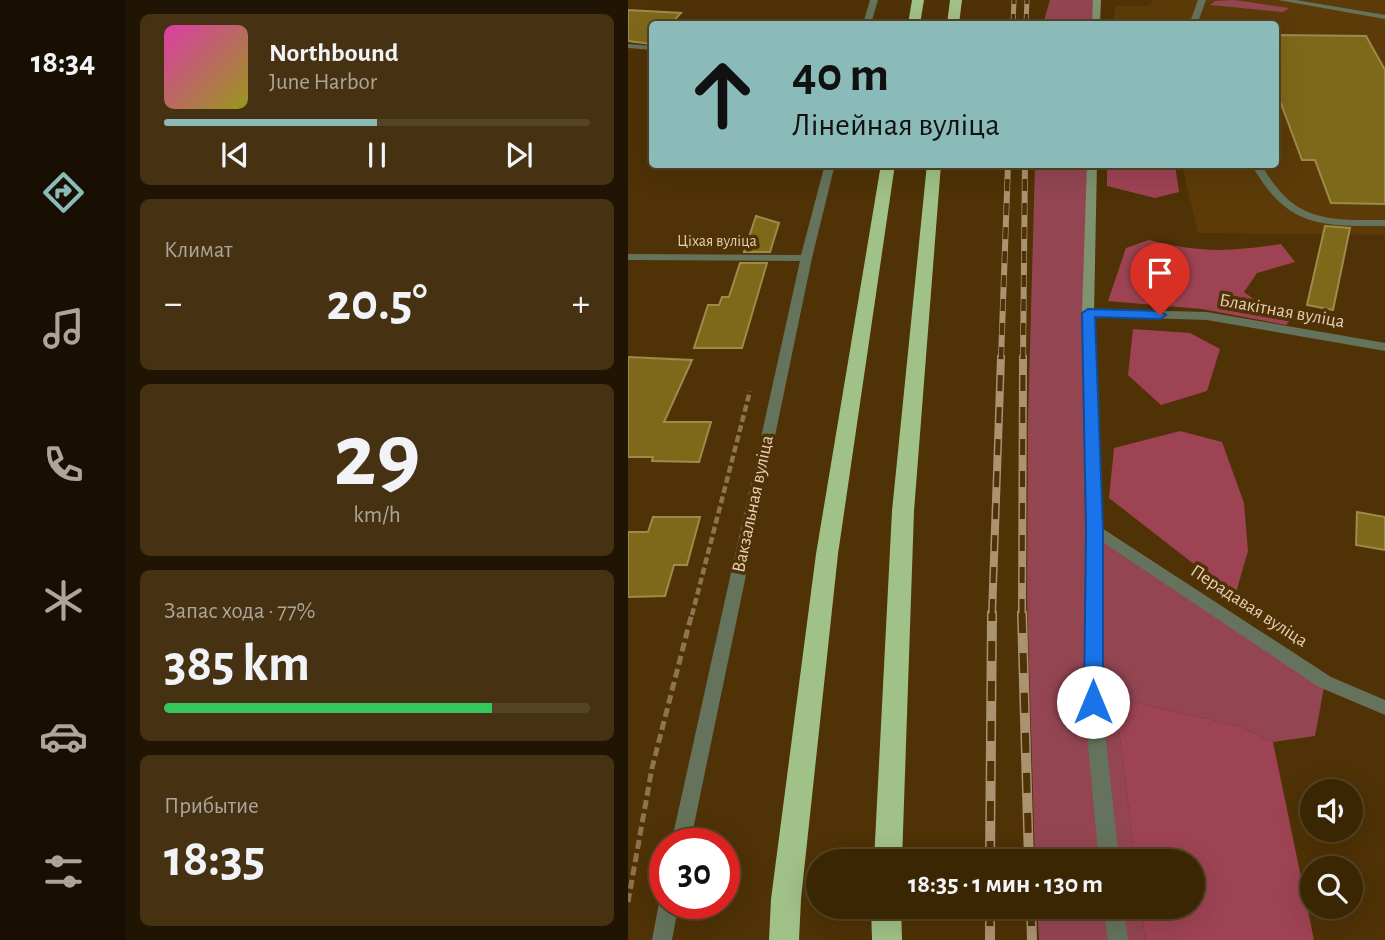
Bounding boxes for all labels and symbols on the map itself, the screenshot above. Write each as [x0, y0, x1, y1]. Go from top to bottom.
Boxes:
street label: Ціхая вуліца [677, 233, 757, 250]
pin [1130, 243, 1190, 315]
street label: Блакітная вуліца [1218, 291, 1347, 331]
street label: Вакзальная вуліца [729, 433, 777, 574]
street label: Перадавая вуліца [1187, 561, 1311, 651]
position arrow [1056, 665, 1130, 739]
speed limit sign: 30 [649, 828, 740, 919]

